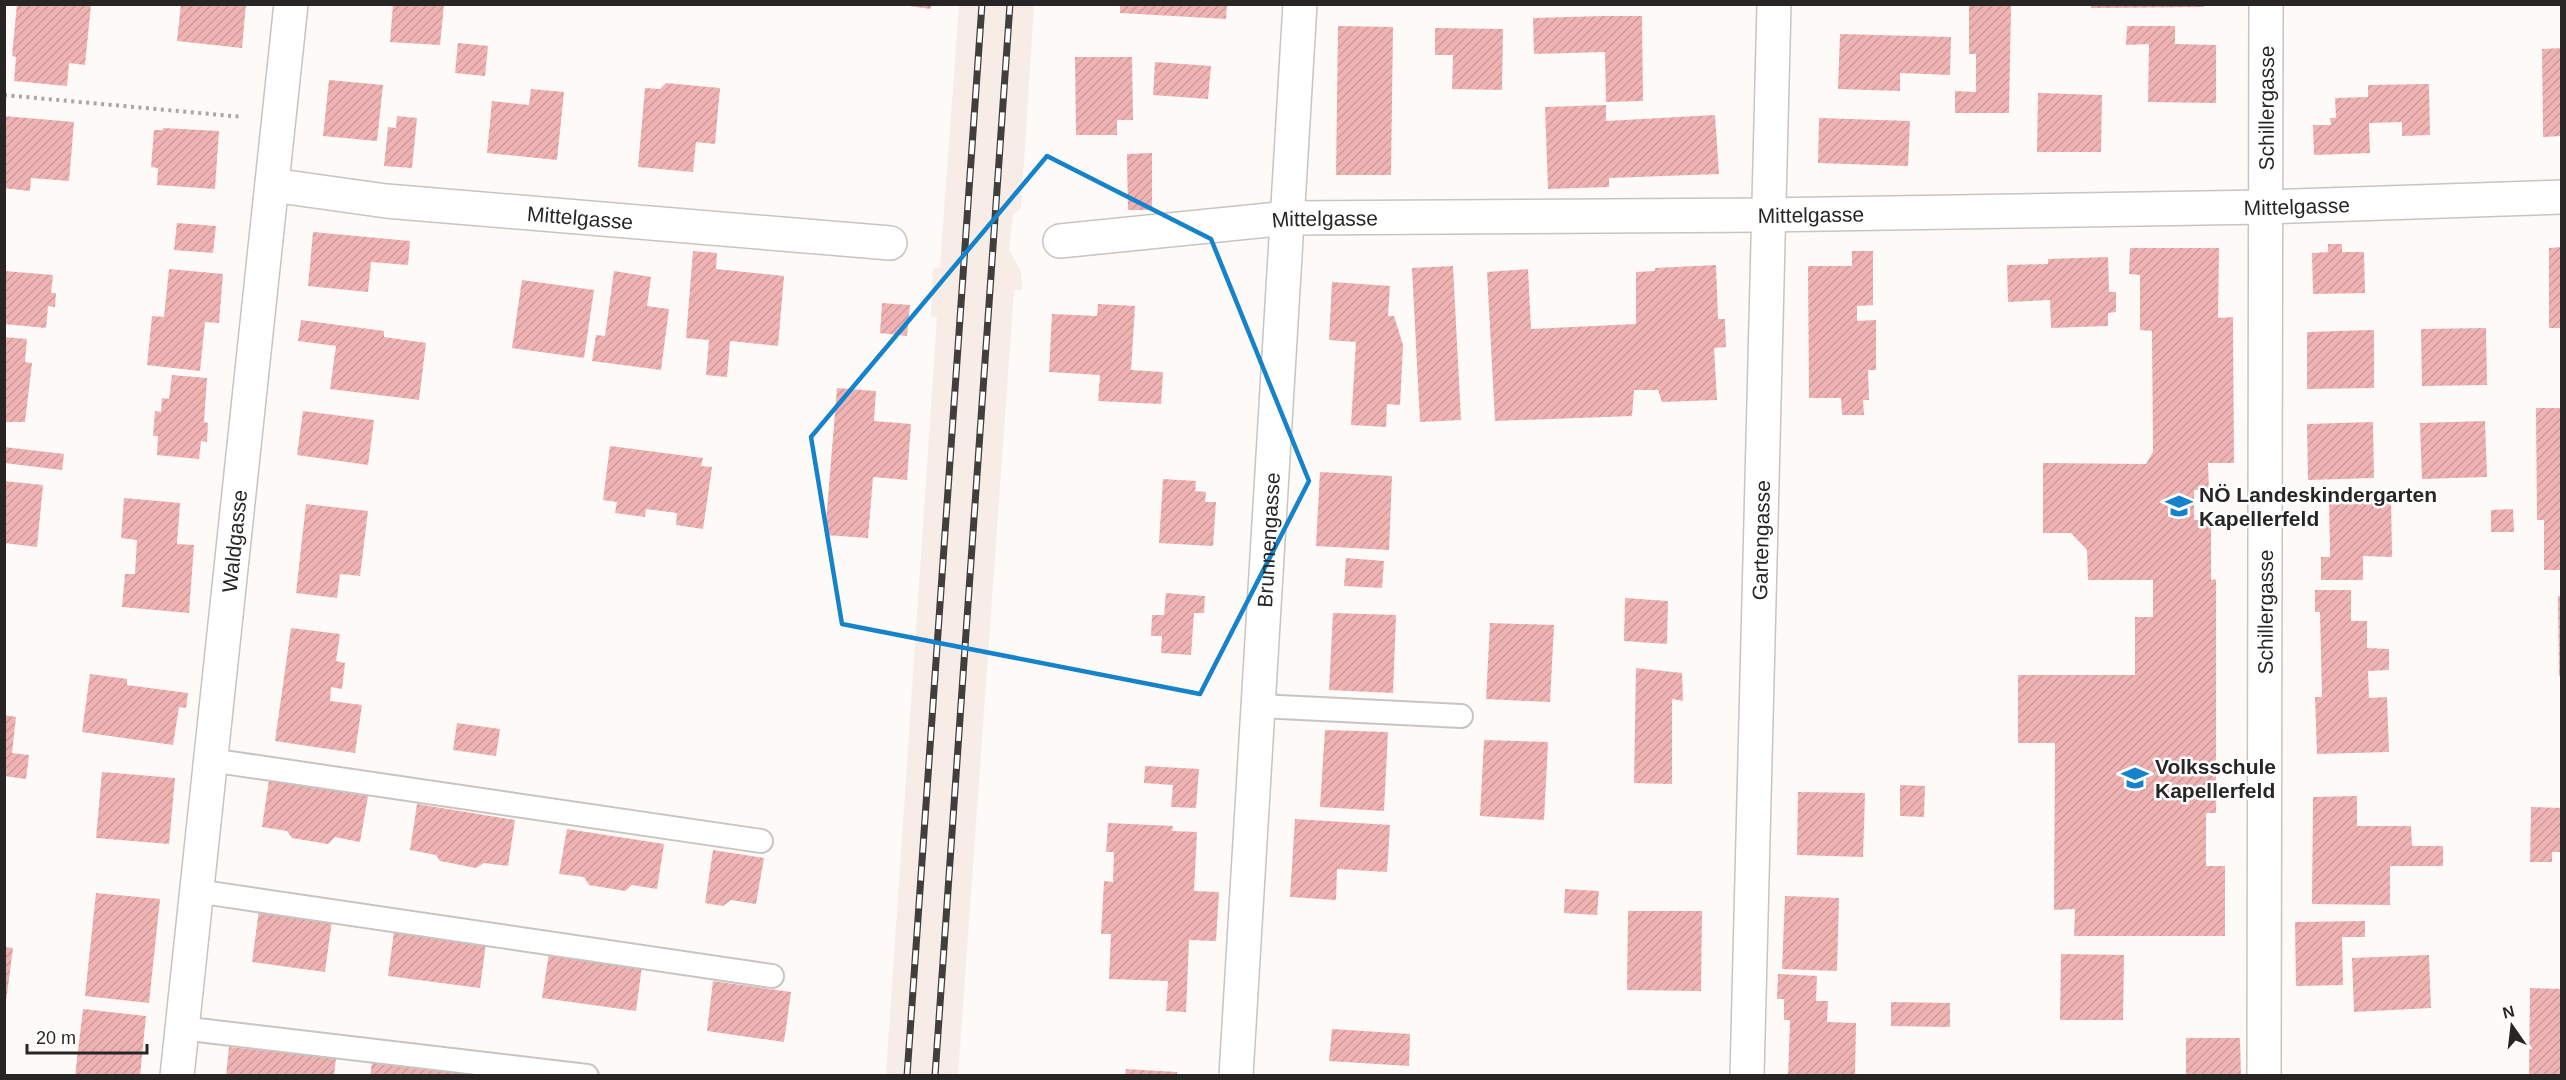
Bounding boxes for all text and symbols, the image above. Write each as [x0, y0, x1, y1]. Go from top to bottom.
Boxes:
street label: Schillergasse [2254, 45, 2277, 171]
street label: Mittelgasse [2243, 193, 2350, 219]
street label: Mittelgasse [526, 201, 634, 233]
street label: Mittelgasse [1758, 202, 1864, 227]
street label: Mittelgasse [1271, 206, 1378, 231]
street label: Brunnengasse [1252, 472, 1284, 608]
street label: Gartengasse [1747, 480, 1774, 601]
place label: NÖ Landeskindergarten Kapellerfeld [2199, 483, 2437, 530]
street label: Waldgasse [217, 489, 251, 594]
school or university icon: NÖ Landeskindergarten Kapellerfeld [2164, 491, 2194, 521]
street label: Schillergasse [2253, 549, 2276, 675]
place label: Volksschule Kapellerfeld [2155, 755, 2276, 802]
school or university icon: Volksschule Kapellerfeld [2120, 763, 2150, 793]
north arrow [2482, 996, 2542, 1056]
text: N [2501, 1002, 2516, 1022]
scale bar [27, 1017, 147, 1055]
text: 20 m [36, 1028, 76, 1048]

